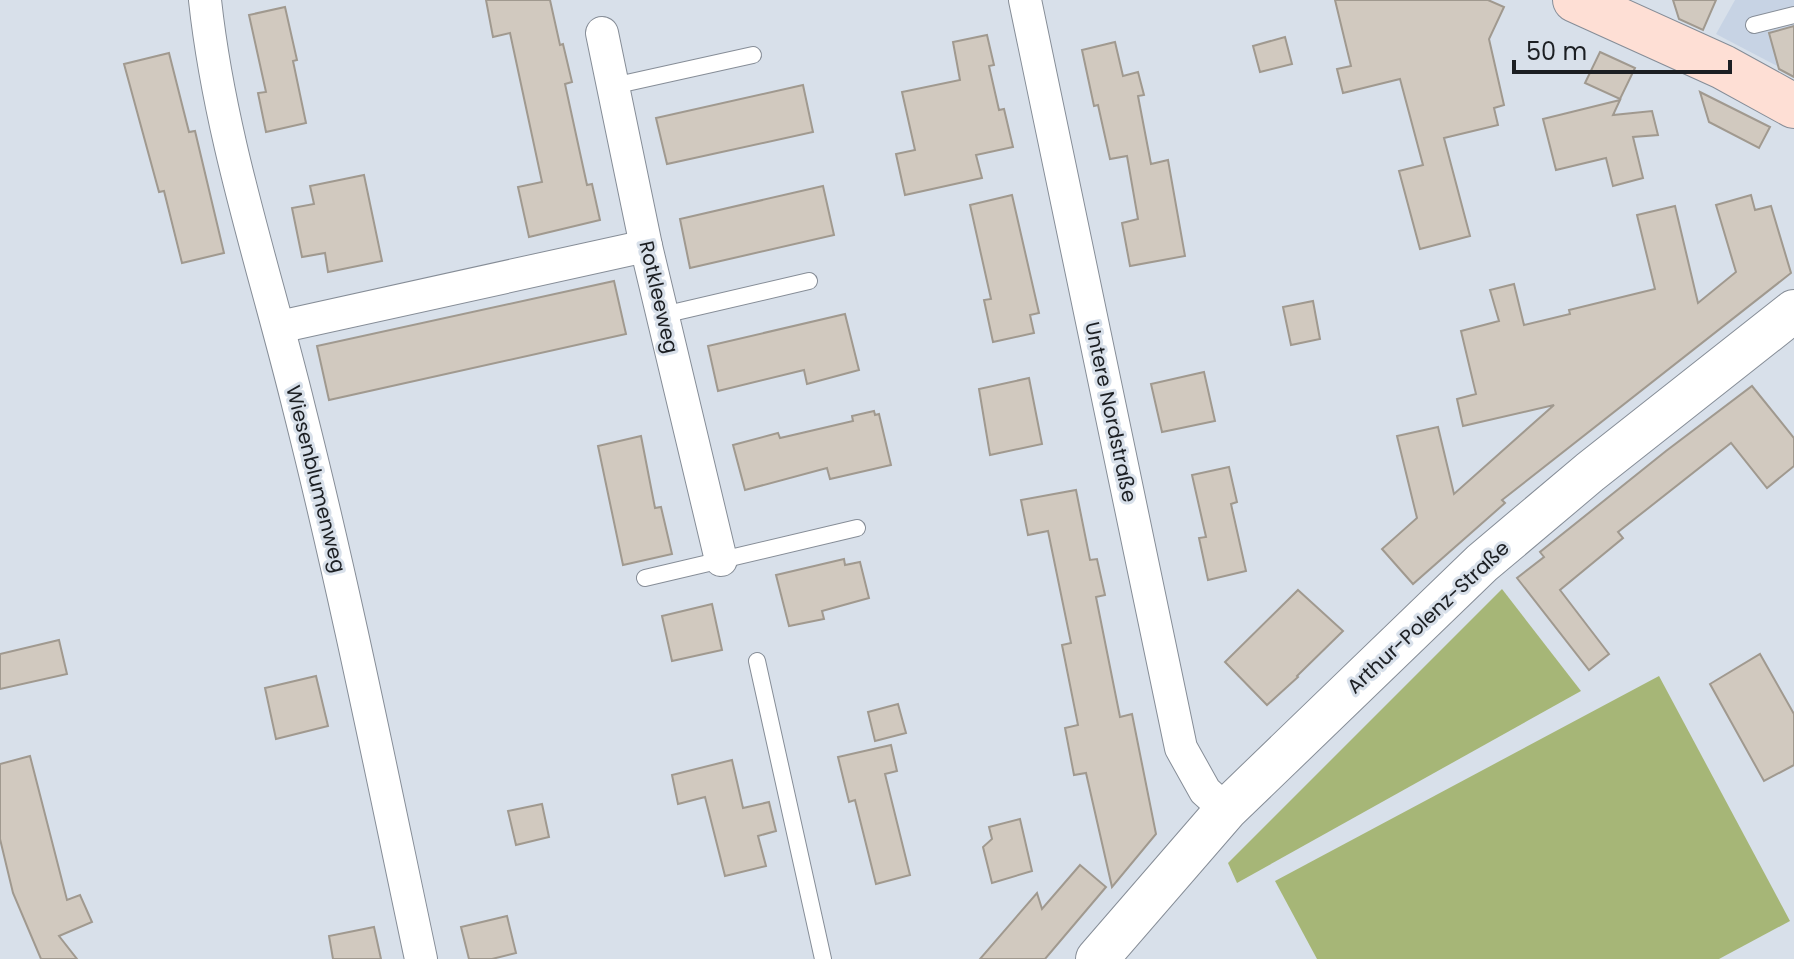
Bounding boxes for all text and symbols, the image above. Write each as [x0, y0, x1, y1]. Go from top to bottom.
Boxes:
scale bar [1514, 24, 1730, 74]
text: 50 m [1526, 35, 1587, 68]
street label: Rotkleeweg [632, 238, 686, 356]
street label: Untere Nordstraße [1078, 319, 1144, 505]
street label: Wiesenblumenweg [279, 383, 353, 575]
street label: Arthur-Polenz-Straße [1341, 534, 1515, 700]

